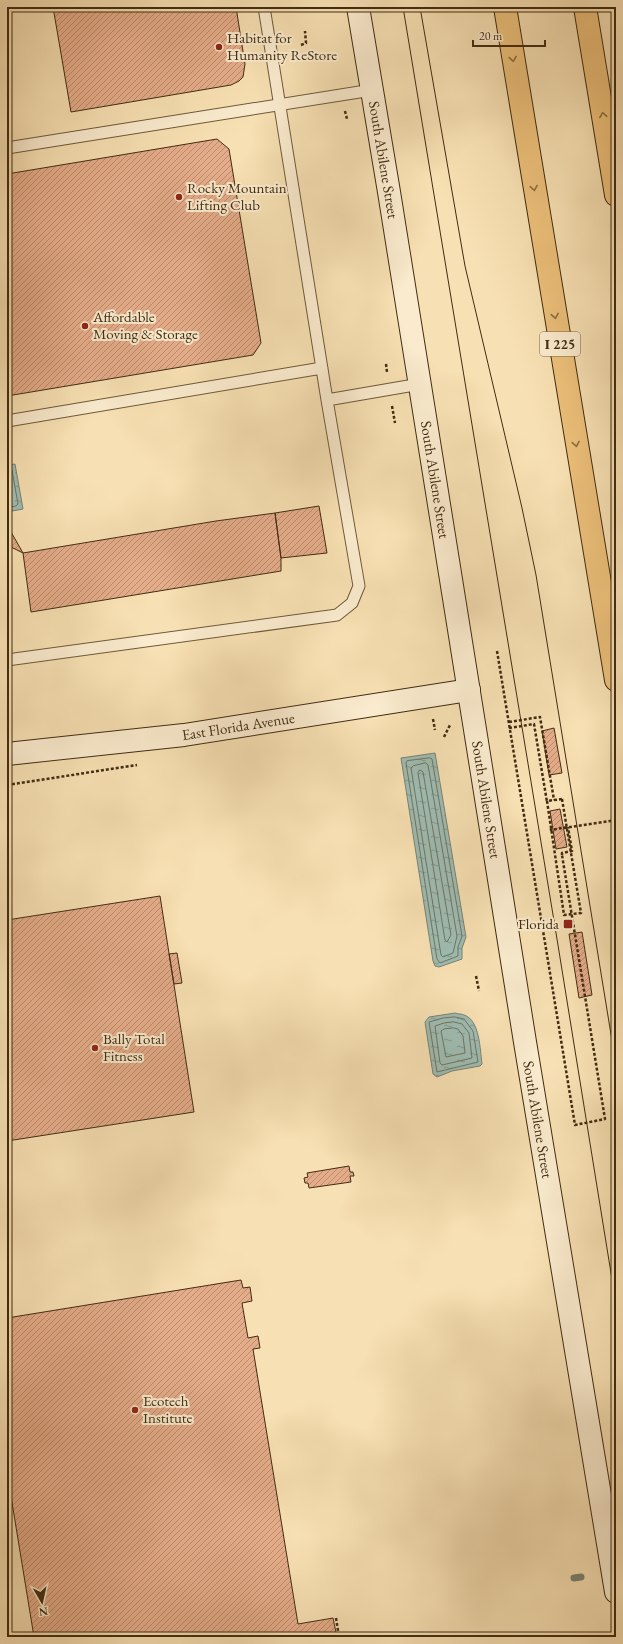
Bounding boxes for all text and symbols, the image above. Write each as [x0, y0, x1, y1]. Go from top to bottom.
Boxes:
scale bar [473, 22, 545, 48]
place label: Habitat for Humanity ReStore [227, 28, 337, 64]
text: 20 m [479, 28, 503, 44]
marker: Habitat for Humanity ReStore [214, 42, 224, 52]
one-way arrow [508, 56, 517, 62]
street label: South Abilene Street [365, 100, 403, 220]
one-way arrow [599, 112, 608, 118]
place label: Rocky Mountain Lifting Club [187, 178, 287, 214]
one-way arrow [529, 185, 538, 191]
marker: Rocky Mountain Lifting Club [174, 192, 184, 202]
place label: Affordable Moving & Storage [92, 307, 198, 343]
one-way arrow [550, 313, 559, 319]
marker: Affordable Moving & Storage [80, 321, 90, 331]
road number: I 225 [540, 332, 580, 356]
street label: South Abilene Street [417, 419, 454, 540]
one-way arrow [572, 441, 580, 447]
street label: East Florida Avenue [181, 708, 296, 744]
street label: South Abilene Street [468, 739, 506, 860]
place label: Florida [518, 914, 559, 933]
marker: Florida [562, 918, 574, 930]
place label: Bally Total Fitness [103, 1029, 165, 1065]
marker: Bally Total Fitness [90, 1043, 100, 1053]
street label: South Abilene Street [519, 1059, 557, 1180]
place label: Ecotech Institute [143, 1391, 193, 1427]
marker: Ecotech Institute [130, 1405, 140, 1415]
north arrow [22, 1582, 62, 1622]
text: N [38, 1604, 49, 1620]

